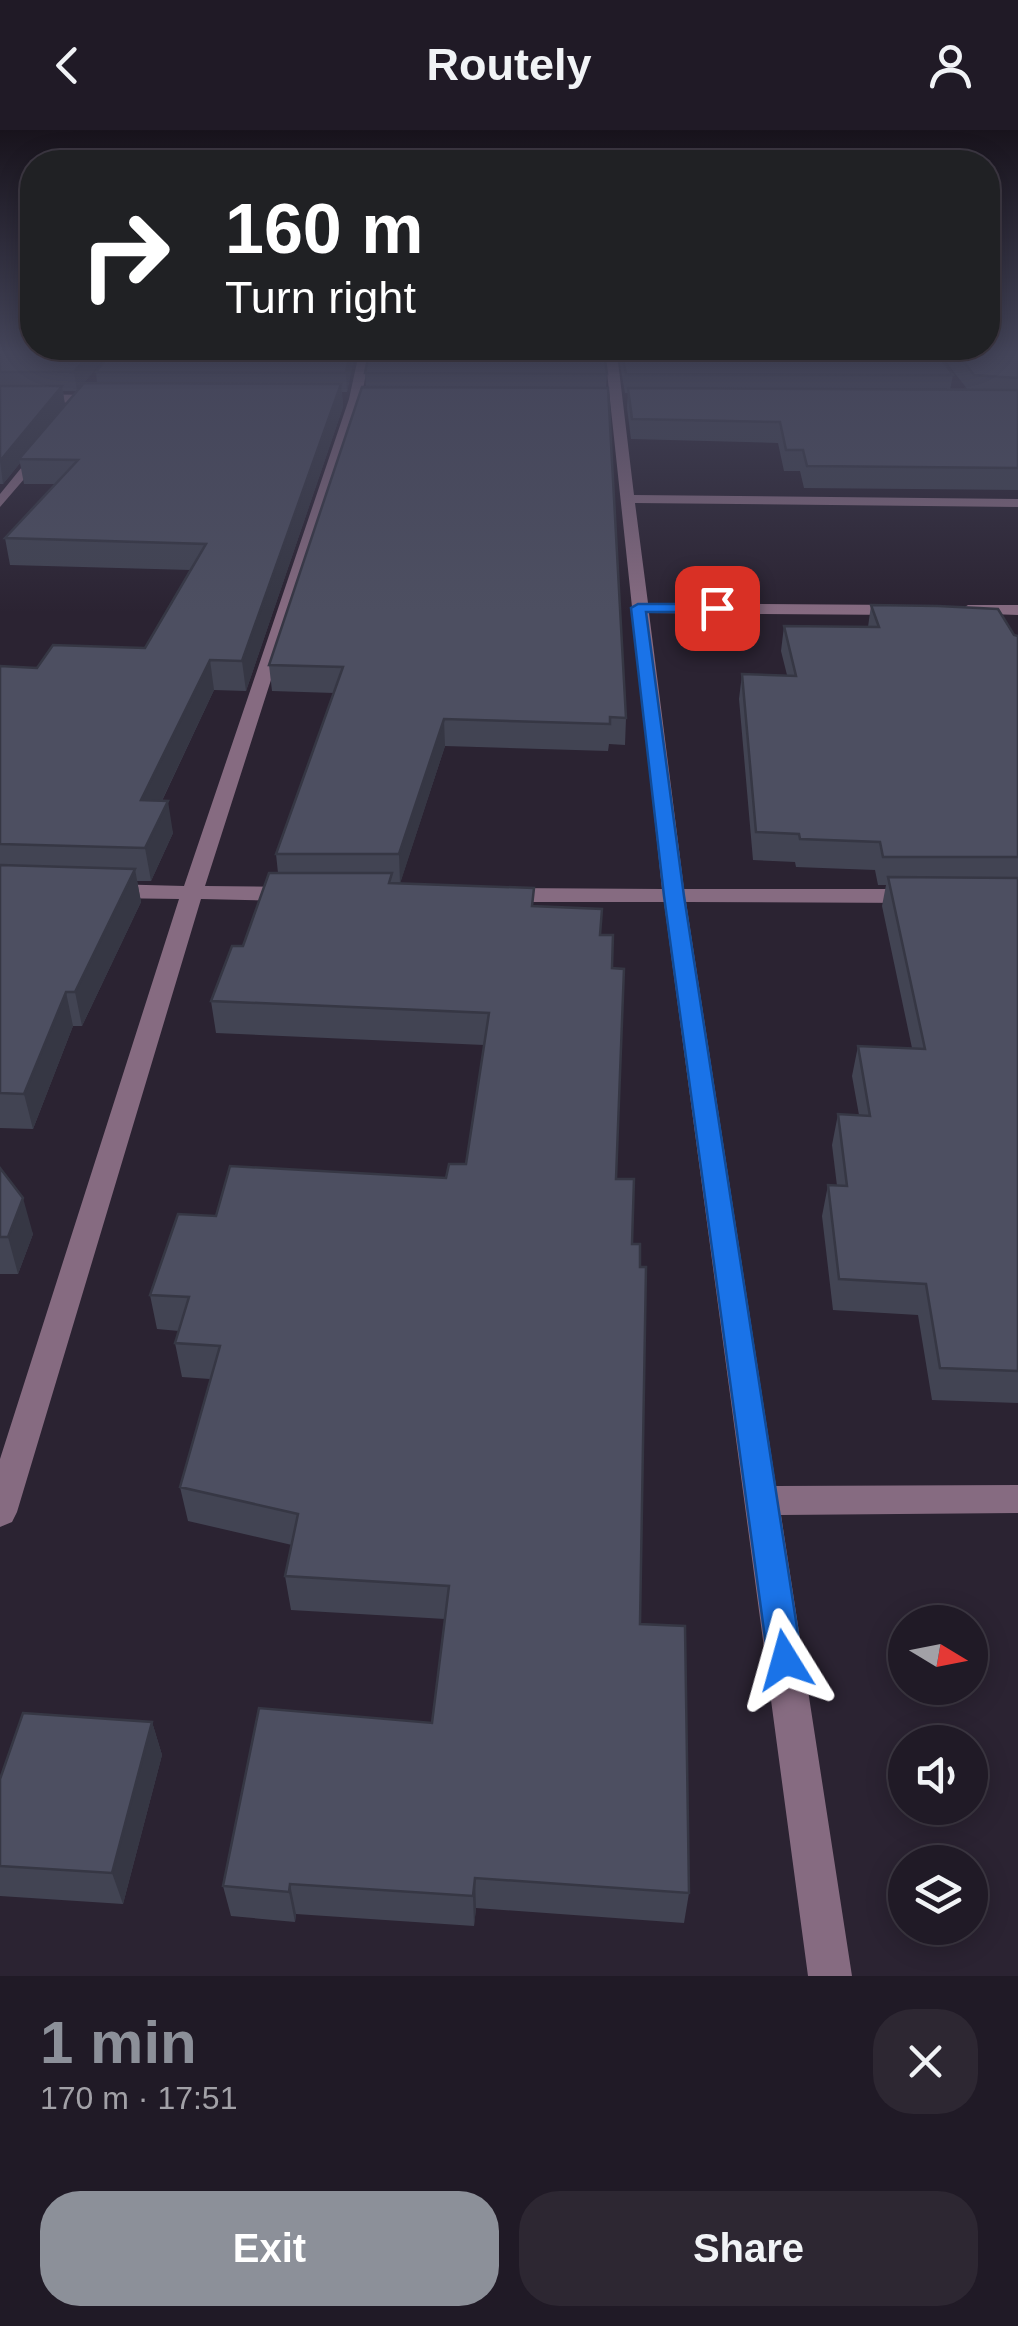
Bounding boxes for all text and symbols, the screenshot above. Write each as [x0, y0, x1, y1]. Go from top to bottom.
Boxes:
icon: back [40, 38, 95, 93]
icon: person [923, 38, 978, 93]
text: Routely [426, 39, 592, 90]
icon: right [60, 190, 190, 320]
text: 160 m [225, 190, 423, 268]
text: Turn right [225, 272, 416, 323]
pin [675, 566, 760, 651]
icon: arrive [690, 581, 745, 636]
north arrow [888, 1605, 988, 1705]
map controls [888, 1605, 988, 1945]
position arrow [733, 1608, 837, 1712]
button: sound [888, 1725, 988, 1825]
button: layers [888, 1845, 988, 1945]
text: 1 min [40, 2009, 197, 2076]
button: close [873, 2009, 978, 2114]
text: 170 m · 17:51 [40, 2080, 237, 2116]
button: Exit [40, 2191, 499, 2306]
button: Share [519, 2191, 978, 2306]

